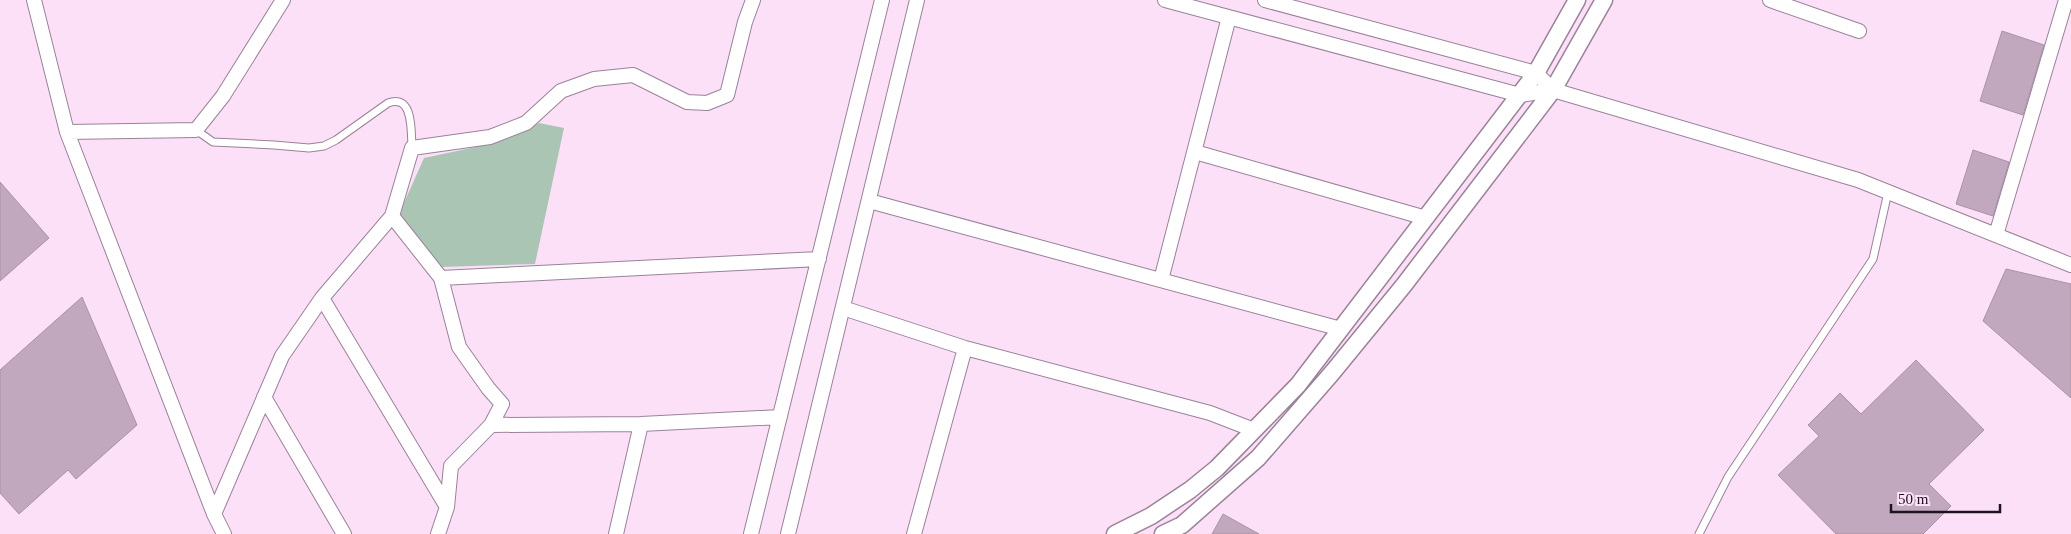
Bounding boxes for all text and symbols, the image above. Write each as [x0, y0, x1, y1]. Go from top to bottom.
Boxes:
scale bar [1891, 482, 2000, 514]
text: 50 m [1898, 491, 1929, 507]

